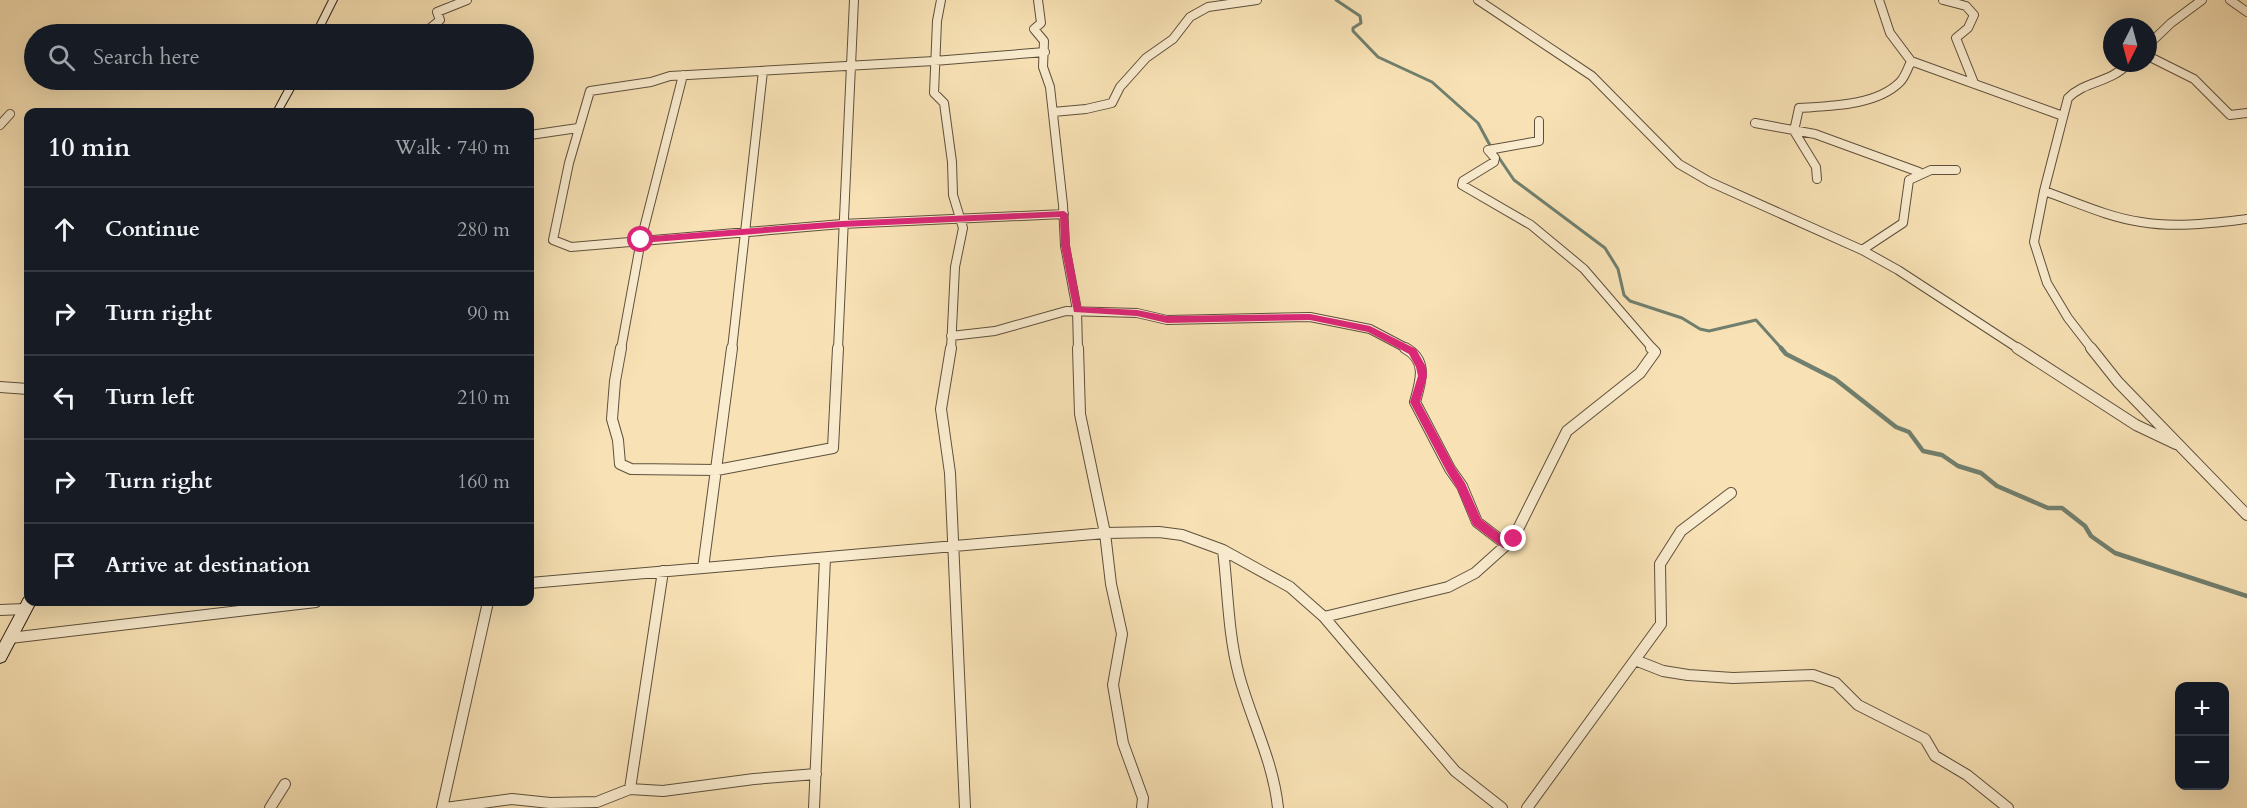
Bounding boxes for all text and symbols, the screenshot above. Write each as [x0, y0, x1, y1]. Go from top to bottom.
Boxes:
north arrow [2103, 18, 2157, 72]
search box [24, 24, 534, 90]
icon: search [45, 41, 78, 74]
text: Search here [93, 42, 200, 72]
text: 10 min [48, 130, 131, 165]
text: Walk · 740 m [395, 134, 510, 161]
icon: ahead [48, 213, 81, 246]
text: Continue [105, 214, 200, 244]
text: 280 m [457, 216, 510, 243]
route start [627, 226, 653, 252]
icon: right [48, 297, 81, 330]
text: Turn right [105, 298, 212, 328]
text: 90 m [467, 300, 510, 327]
icon: left [48, 381, 81, 414]
text: Turn left [105, 382, 194, 412]
text: 210 m [457, 384, 510, 411]
icon: right [48, 465, 81, 498]
text: Turn right [105, 466, 212, 496]
text: 160 m [457, 468, 510, 495]
route end [1500, 525, 1526, 551]
icon: arrive [48, 549, 81, 582]
text: Arrive at destination [105, 550, 310, 580]
map controls [2175, 682, 2229, 790]
button: + [2175, 682, 2229, 736]
button: − [2175, 736, 2229, 790]

